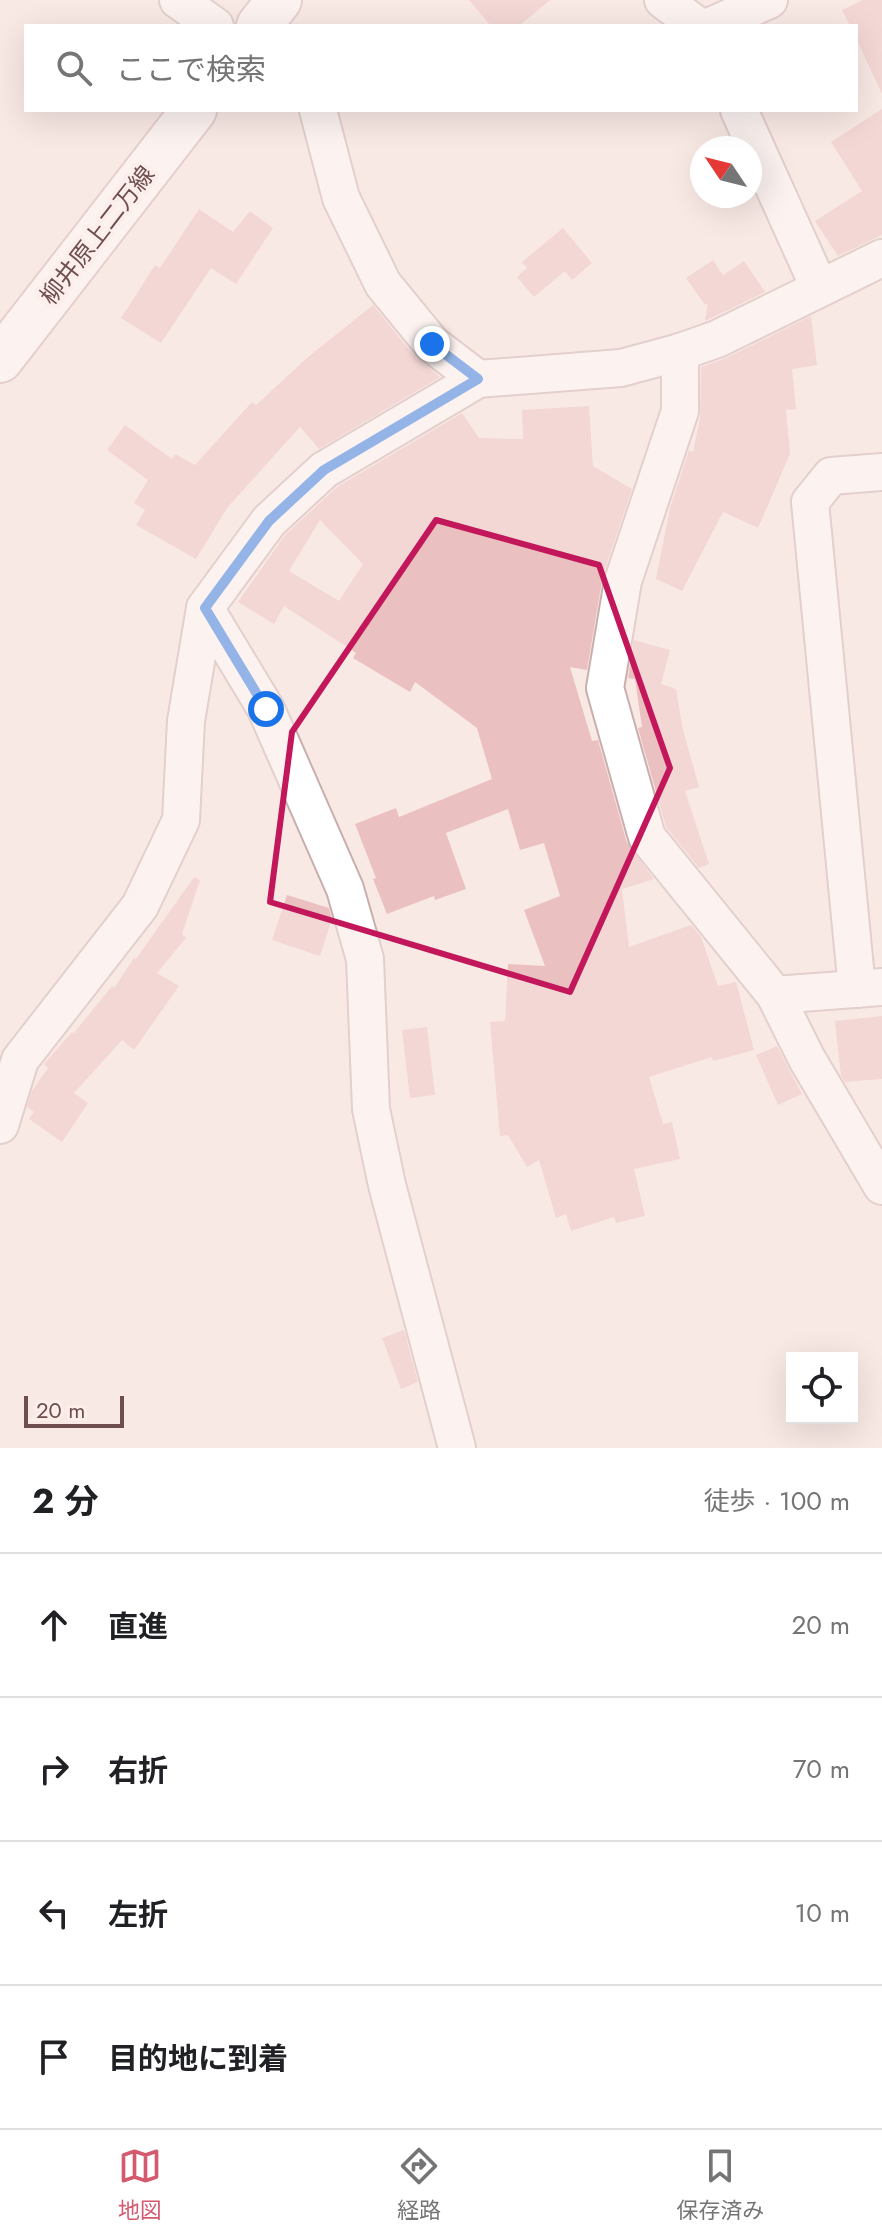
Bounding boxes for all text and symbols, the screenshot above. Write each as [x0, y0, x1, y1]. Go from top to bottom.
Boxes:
search box [24, 24, 858, 112]
icon: search [52, 46, 96, 90]
text: ここで検索 [116, 48, 266, 91]
north arrow [690, 136, 762, 208]
street label: 柳井原上二万線 [31, 158, 163, 312]
route end [414, 326, 450, 362]
route start [248, 691, 284, 727]
map controls [786, 1352, 858, 1424]
button: locate [786, 1352, 858, 1424]
scale bar [24, 1392, 124, 1428]
text: 20 m [36, 1394, 85, 1426]
text: 2 分 [32, 1477, 99, 1526]
text: 徒歩 · 100 m [704, 1482, 850, 1520]
icon: ahead [32, 1603, 76, 1647]
text: 直進 [108, 1605, 168, 1648]
text: 20 m [792, 1606, 850, 1644]
icon: right [32, 1747, 76, 1791]
text: 右折 [108, 1749, 168, 1792]
text: 70 m [793, 1750, 850, 1788]
icon: left [32, 1891, 76, 1935]
text: 左折 [108, 1893, 168, 1936]
text: 10 m [795, 1894, 850, 1932]
icon: arrive [32, 2035, 76, 2079]
text: 目的地に到着 [108, 2037, 288, 2080]
tab: 地図 [118, 2144, 162, 2226]
tab: 経路 [397, 2144, 441, 2226]
tab: 保存済み [676, 2144, 764, 2226]

